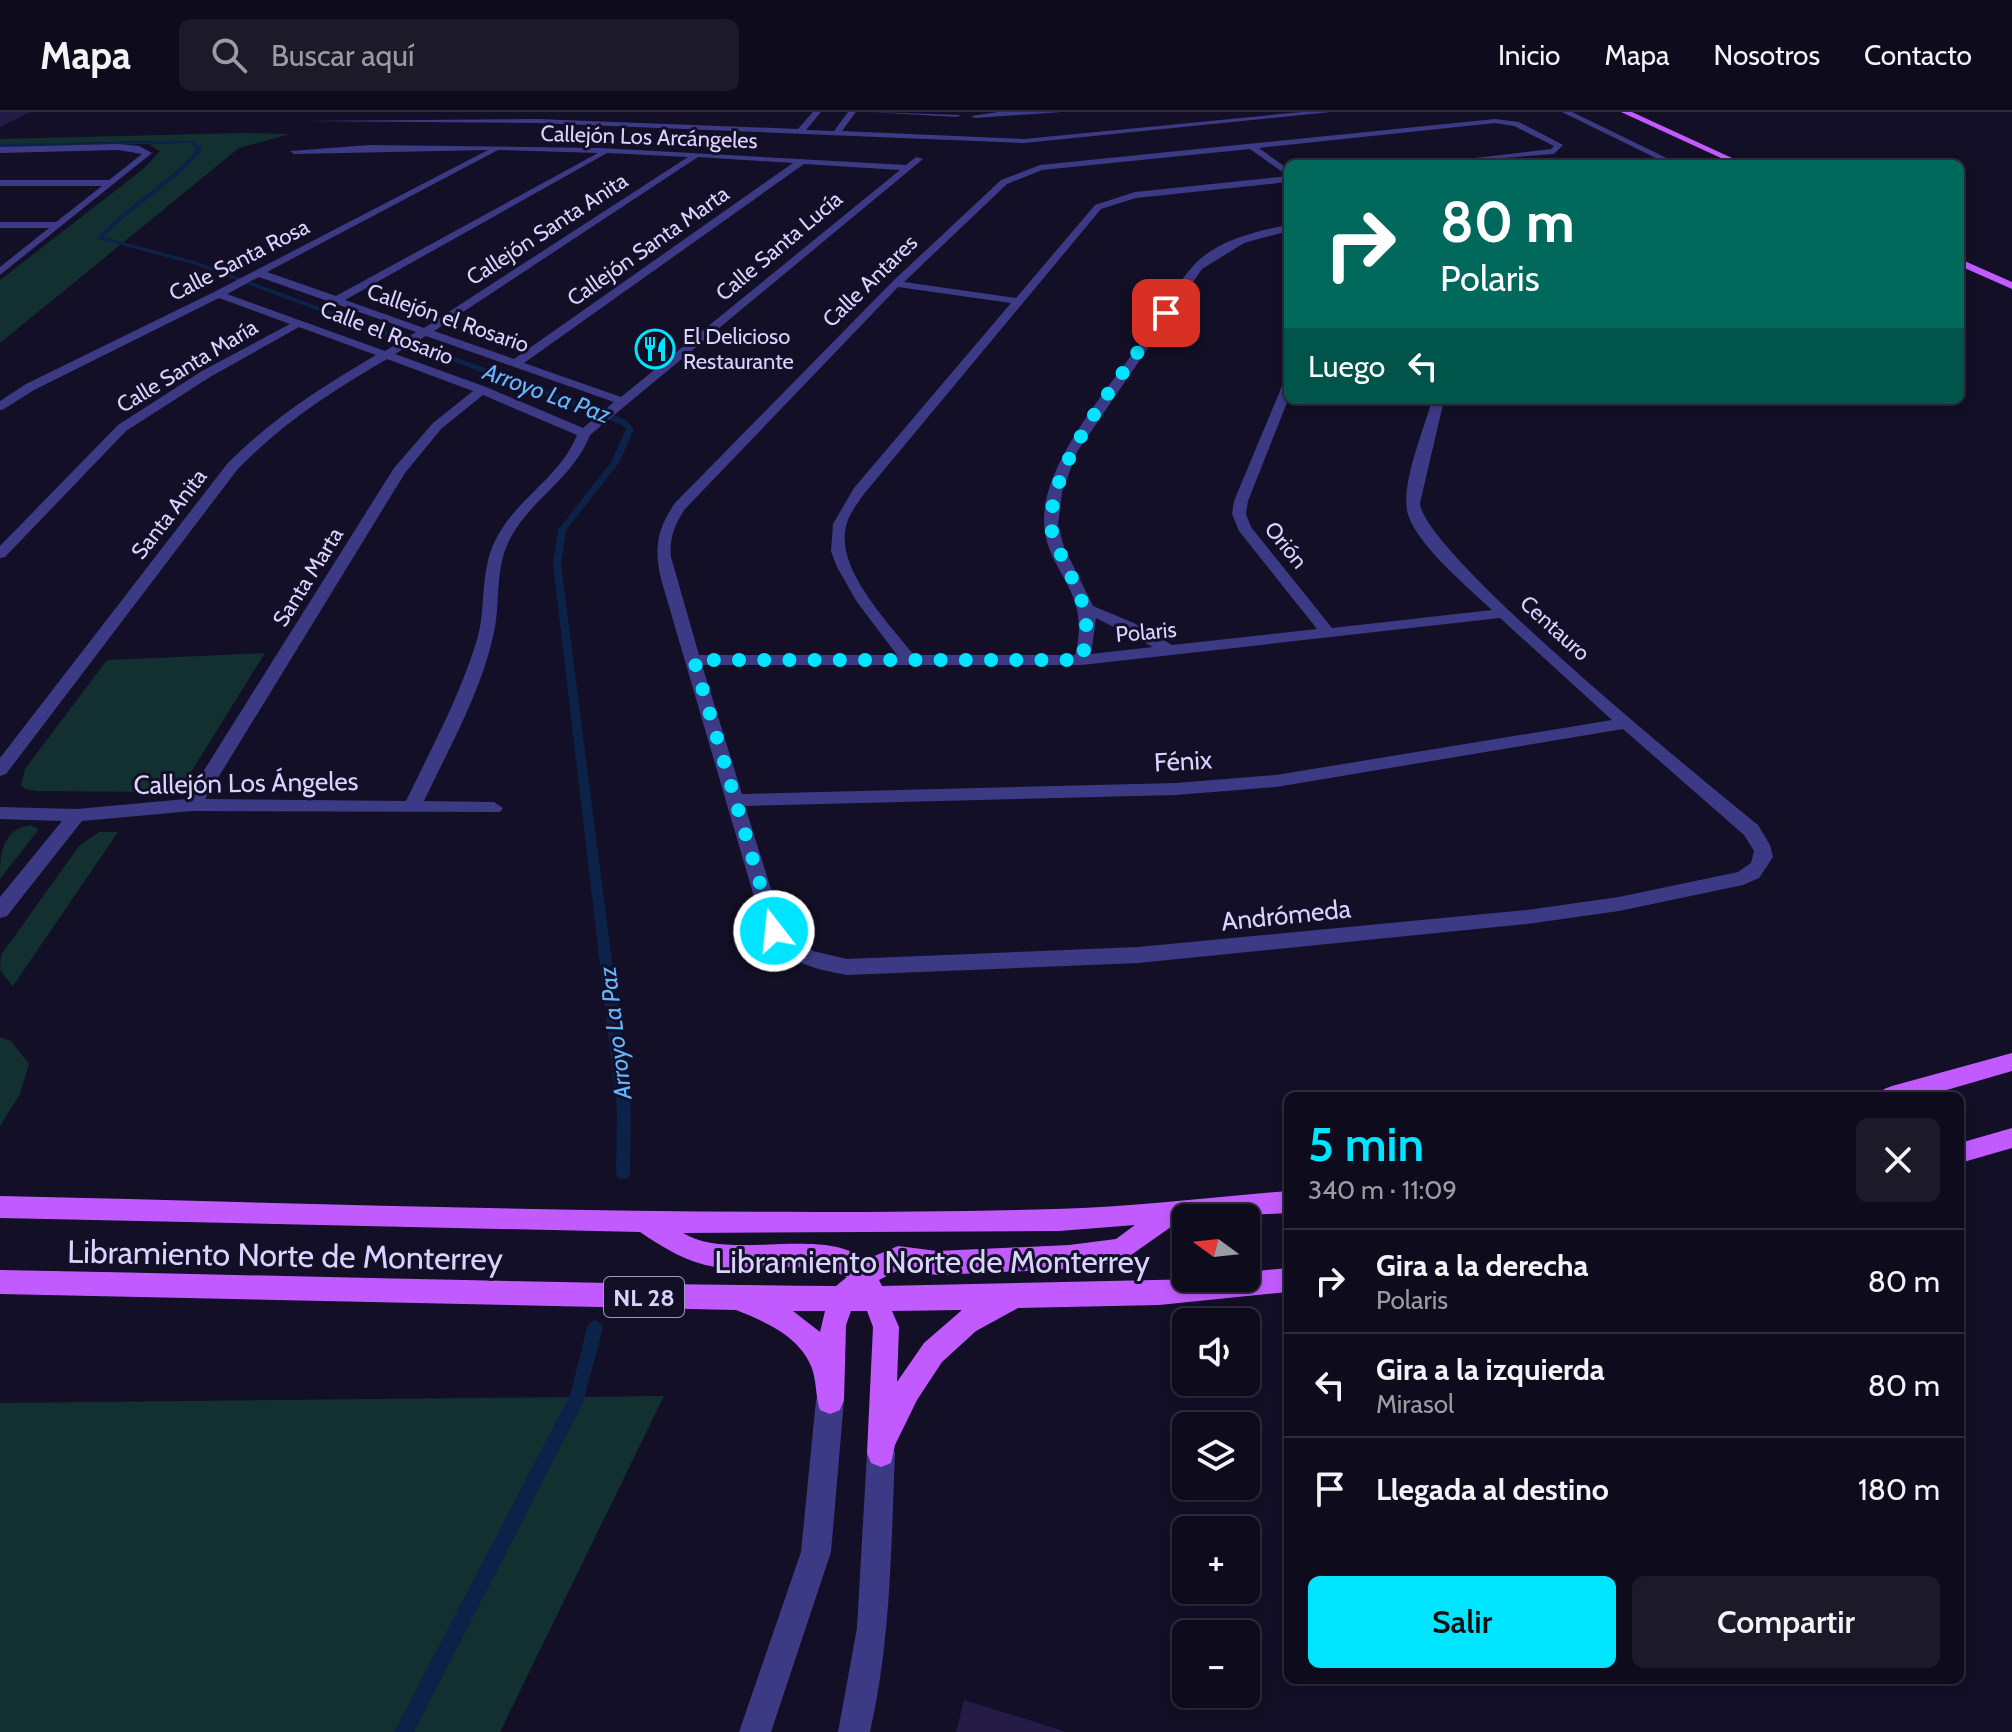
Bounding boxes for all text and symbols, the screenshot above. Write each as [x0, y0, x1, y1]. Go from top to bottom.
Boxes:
search box [179, 19, 739, 91]
text: Mapa [40, 32, 131, 79]
icon: search [207, 33, 251, 77]
text: Buscar aquí [271, 37, 414, 74]
text: Inicio [1498, 38, 1561, 72]
text: Mapa [1605, 38, 1670, 72]
text: Nosotros [1714, 38, 1820, 72]
text: Contacto [1864, 38, 1972, 72]
street label: Callejón Los Arcángeles [540, 120, 758, 154]
street label: Callejón Santa Anita [461, 167, 633, 291]
street label: Callejón Santa Marta [562, 180, 734, 312]
street label: Calle Santa Lucía [710, 185, 848, 307]
text: 80 m [1440, 188, 1575, 256]
icon: right [1308, 192, 1412, 296]
street label: Calle Santa Rosa [164, 213, 314, 307]
street label: Calle Antares [817, 229, 923, 333]
text: Polaris [1440, 256, 1540, 300]
street label: Callejón el Rosario [364, 278, 532, 358]
pin [1132, 279, 1200, 347]
icon: arrive [1144, 291, 1188, 335]
street label: Calle el Rosario [317, 295, 457, 371]
street label: Calle Santa María [112, 313, 263, 419]
place label: El Delicioso Restaurante [683, 323, 794, 375]
restaurant icon: El Delicioso Restaurante [634, 328, 676, 370]
icon: left [1401, 344, 1445, 388]
text: Luego [1308, 348, 1385, 385]
water label: Arroyo La Paz [478, 356, 615, 430]
street label: Santa Anita [125, 463, 213, 564]
street label: Orión [1259, 516, 1313, 574]
street label: Santa Marta [267, 522, 349, 632]
street label: Centauro [1514, 590, 1596, 666]
street label: Polaris [1115, 616, 1177, 648]
street label: Fénix [1153, 743, 1214, 778]
street label: Callejón Los Ángeles [133, 765, 359, 801]
position arrow [732, 889, 816, 973]
street label: Andrómeda [1220, 892, 1353, 938]
water label: Arroyo La Paz [592, 964, 638, 1102]
text: 5 min [1308, 1115, 1424, 1173]
button: close [1856, 1118, 1940, 1202]
text: 340 m · 11:09 [1308, 1174, 1457, 1206]
north arrow [1172, 1204, 1260, 1292]
map controls [1172, 1204, 1260, 1708]
street label: Libramiento Norte de Monterrey [67, 1232, 503, 1278]
street label: Libramiento Norte de Monterrey [714, 1242, 1150, 1281]
text: Gira a la derecha [1376, 1247, 1588, 1284]
icon: right [1308, 1259, 1352, 1303]
text: 80 m [1868, 1263, 1940, 1300]
road number: NL 28 [604, 1277, 684, 1317]
text: Polaris [1376, 1284, 1448, 1316]
button: sound [1172, 1308, 1260, 1396]
text: Gira a la izquierda [1376, 1351, 1605, 1388]
icon: left [1308, 1363, 1352, 1407]
text: 80 m [1868, 1367, 1940, 1404]
text: Mirasol [1376, 1388, 1454, 1420]
button: layers [1172, 1412, 1260, 1500]
icon: arrive [1308, 1467, 1352, 1511]
text: Llegada al destino [1376, 1471, 1609, 1508]
text: 180 m [1858, 1471, 1940, 1508]
button: + [1172, 1516, 1260, 1604]
button: Salir [1308, 1576, 1616, 1668]
button: Compartir [1632, 1576, 1940, 1668]
button: − [1172, 1620, 1260, 1708]

